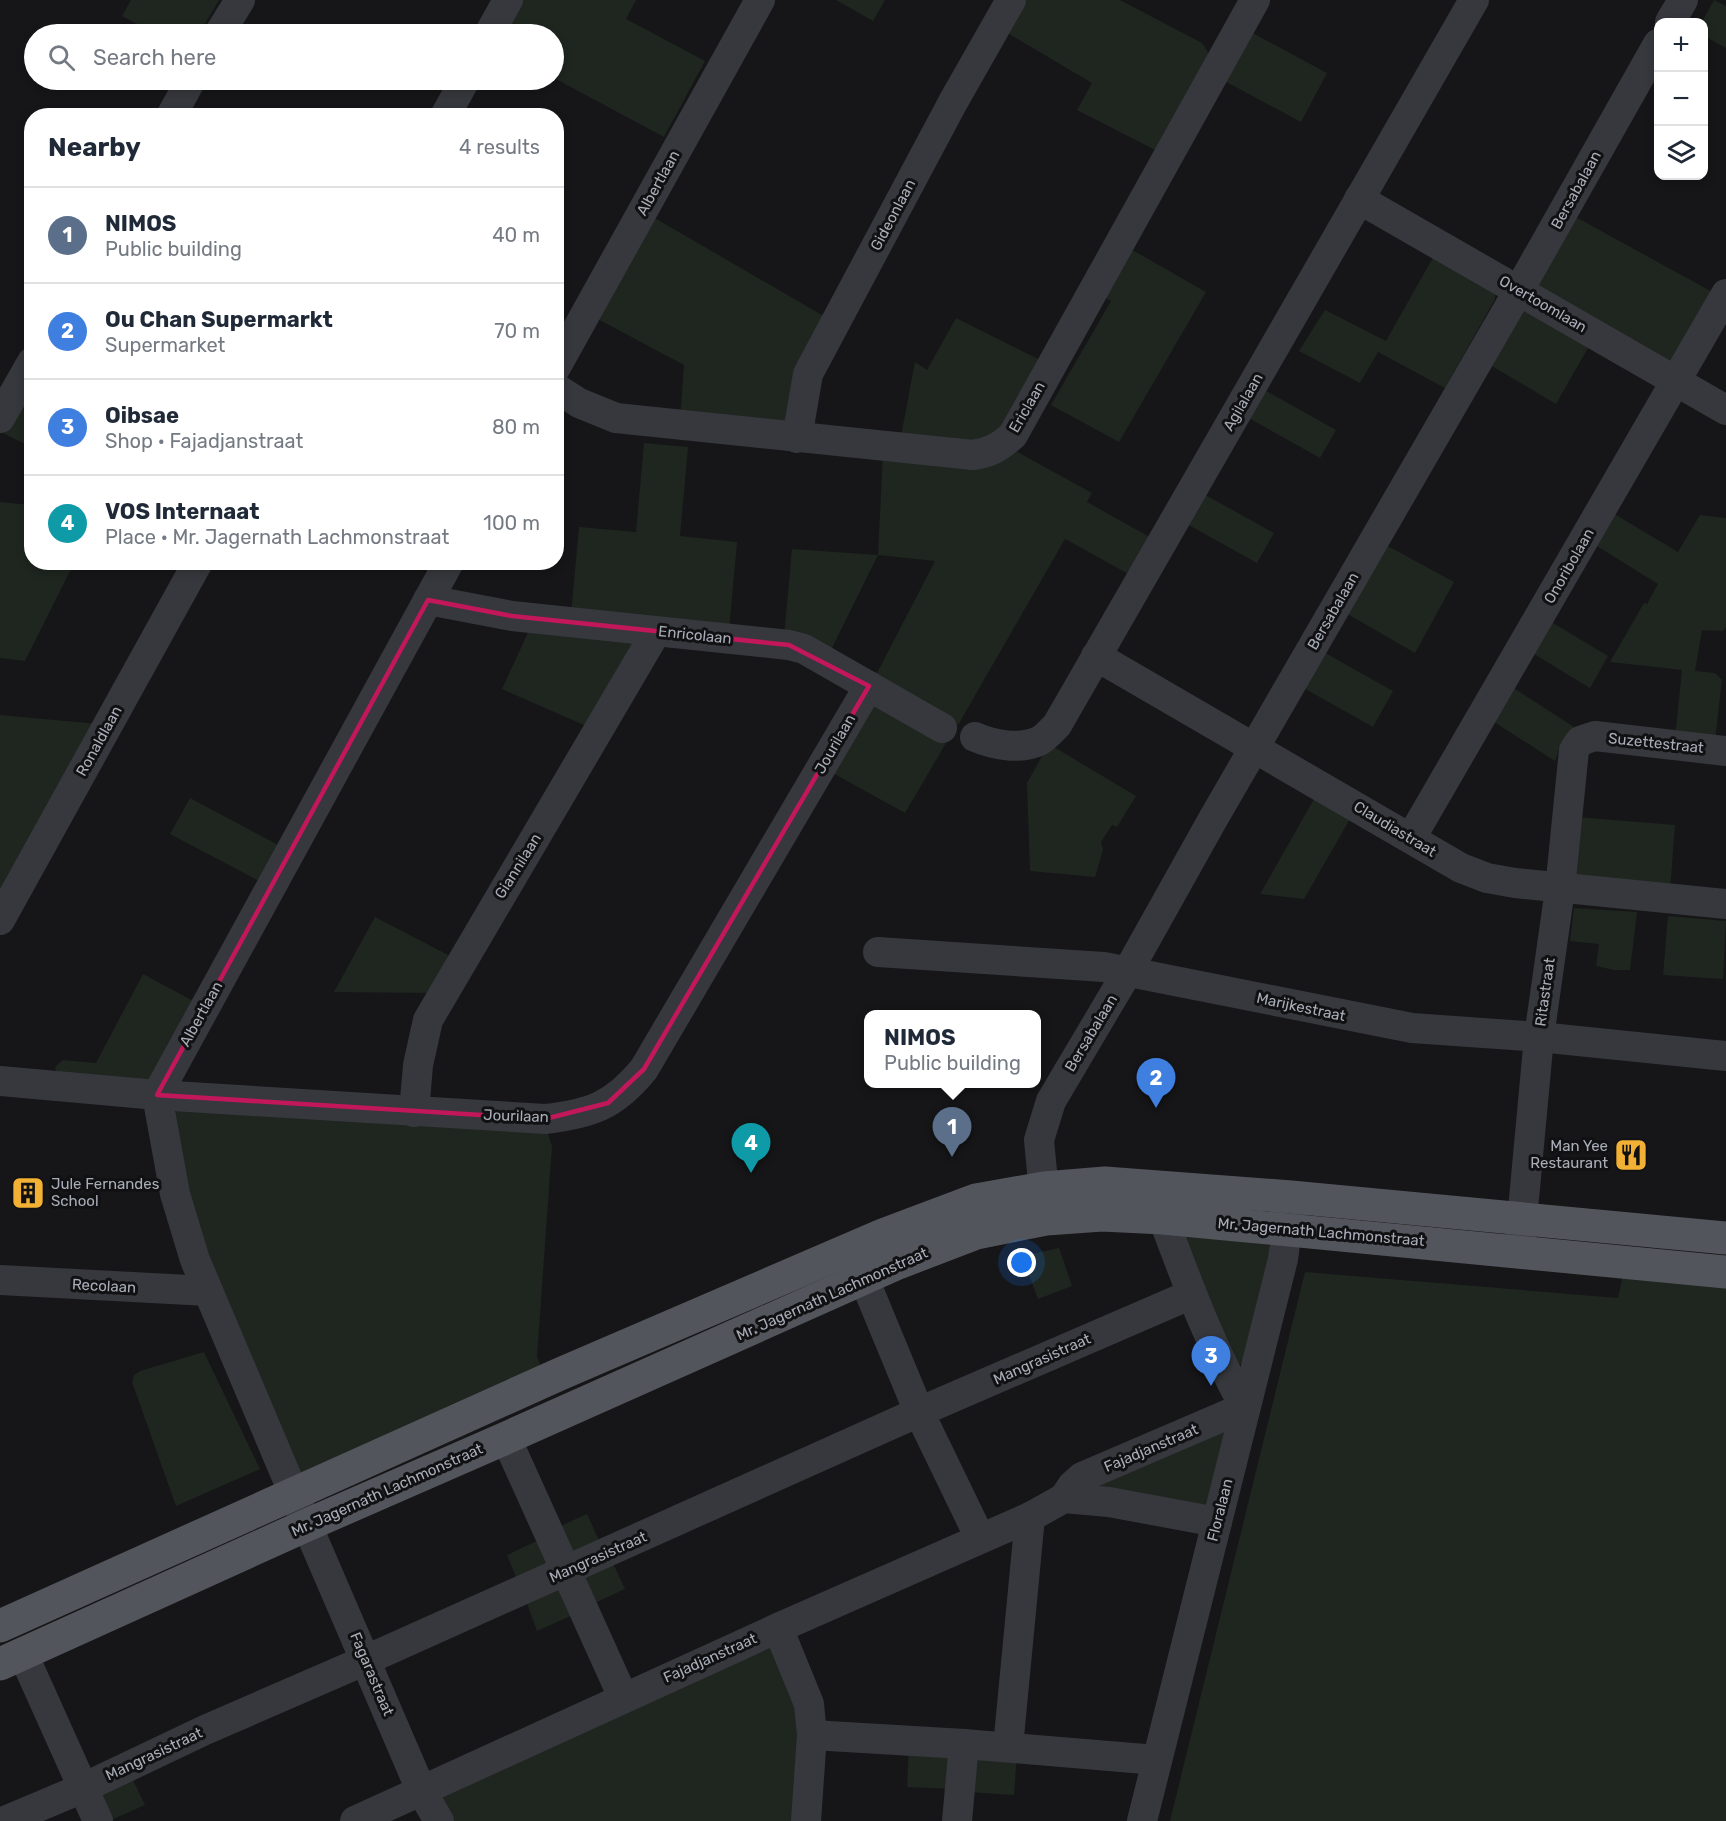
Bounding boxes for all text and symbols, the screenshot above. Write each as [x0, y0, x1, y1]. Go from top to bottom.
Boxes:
map controls [1654, 18, 1708, 180]
button: + [1654, 18, 1708, 72]
search box [24, 24, 564, 90]
icon: search [45, 41, 78, 74]
text: Search here [93, 44, 216, 71]
button: − [1654, 72, 1708, 126]
button: layers [1654, 126, 1708, 180]
text: Nearby [48, 132, 141, 163]
text: 4 results [459, 135, 540, 159]
street label: Albertlaan [633, 147, 683, 219]
street label: Bersabalaan [1547, 148, 1605, 232]
street label: Gideonlaan [867, 176, 919, 254]
text: NIMOS [105, 210, 176, 237]
text: 1 [63, 223, 72, 247]
text: 40 m [492, 223, 540, 247]
text: Public building [105, 237, 242, 261]
street label: Overtoomlaan [1496, 272, 1590, 336]
text: Ou Chan Supermarkt [105, 306, 333, 333]
text: 2 [61, 319, 74, 343]
text: 70 m [494, 319, 540, 343]
text: Supermarket [105, 333, 225, 357]
street label: Agilalaan [1219, 370, 1267, 434]
street label: Ericlaan [1005, 378, 1049, 436]
text: Oibsae [105, 402, 179, 429]
text: 3 [61, 415, 74, 439]
text: 80 m [492, 415, 540, 439]
text: Shop · Fajadjanstraat [105, 429, 303, 453]
text: VOS Internaat [105, 498, 259, 525]
text: 4 [61, 511, 74, 535]
text: 100 m [483, 511, 540, 535]
text: Place · Mr. Jagernath Lachmonstraat [105, 525, 449, 549]
street label: Onoribolaan [1540, 525, 1598, 607]
street label: Bersabalaan [1304, 569, 1362, 653]
street label: Enricolaan [657, 622, 733, 648]
street label: Ronaldlaan [72, 703, 126, 779]
street label: Jourilaan [811, 711, 859, 777]
street label: Suzettestraat [1607, 729, 1705, 757]
street label: Claudiastraat [1350, 797, 1440, 861]
street label: Giannilaan [491, 830, 545, 902]
street label: Ritastraat [1531, 956, 1559, 1027]
street label: Albertlaan [176, 978, 226, 1050]
street label: Marijkestraat [1255, 989, 1347, 1025]
street label: Bersabalaan [1061, 991, 1121, 1075]
popup [864, 1010, 1041, 1088]
text: NIMOS [884, 1024, 955, 1051]
text: Public building [884, 1051, 1021, 1075]
pin: 2 [1136, 1058, 1176, 1108]
street label: Jourilaan [483, 1106, 549, 1126]
pin: 1 [932, 1108, 972, 1157]
pin: 4 [732, 1124, 771, 1173]
place label: Man Yee Restaurant [1530, 1137, 1608, 1172]
restaurant icon: Man Yee Restaurant [1613, 1137, 1649, 1173]
building icon: Jule Fernandes School [10, 1175, 46, 1211]
place label: Jule Fernandes School [51, 1175, 160, 1210]
street label: Mr. Jagernath Lachmonstraat [1217, 1214, 1425, 1250]
street label: Mr. Jagernath Lachmonstraat [734, 1243, 931, 1344]
your location [1007, 1248, 1036, 1277]
street label: Recolaan [71, 1275, 137, 1297]
street label: Mangrasistraat [990, 1329, 1094, 1389]
pin: 3 [1192, 1336, 1230, 1386]
street label: Fajadjanstraat [1101, 1420, 1201, 1476]
street label: Mr. Jagernath Lachmonstraat [289, 1439, 486, 1540]
street label: Floralaan [1204, 1477, 1236, 1543]
street label: Mangrasistraat [546, 1527, 650, 1587]
street label: Fagarastraat [346, 1629, 398, 1719]
street label: Fajadjanstraat [660, 1629, 760, 1687]
street label: Mangrasistraat [103, 1724, 205, 1784]

